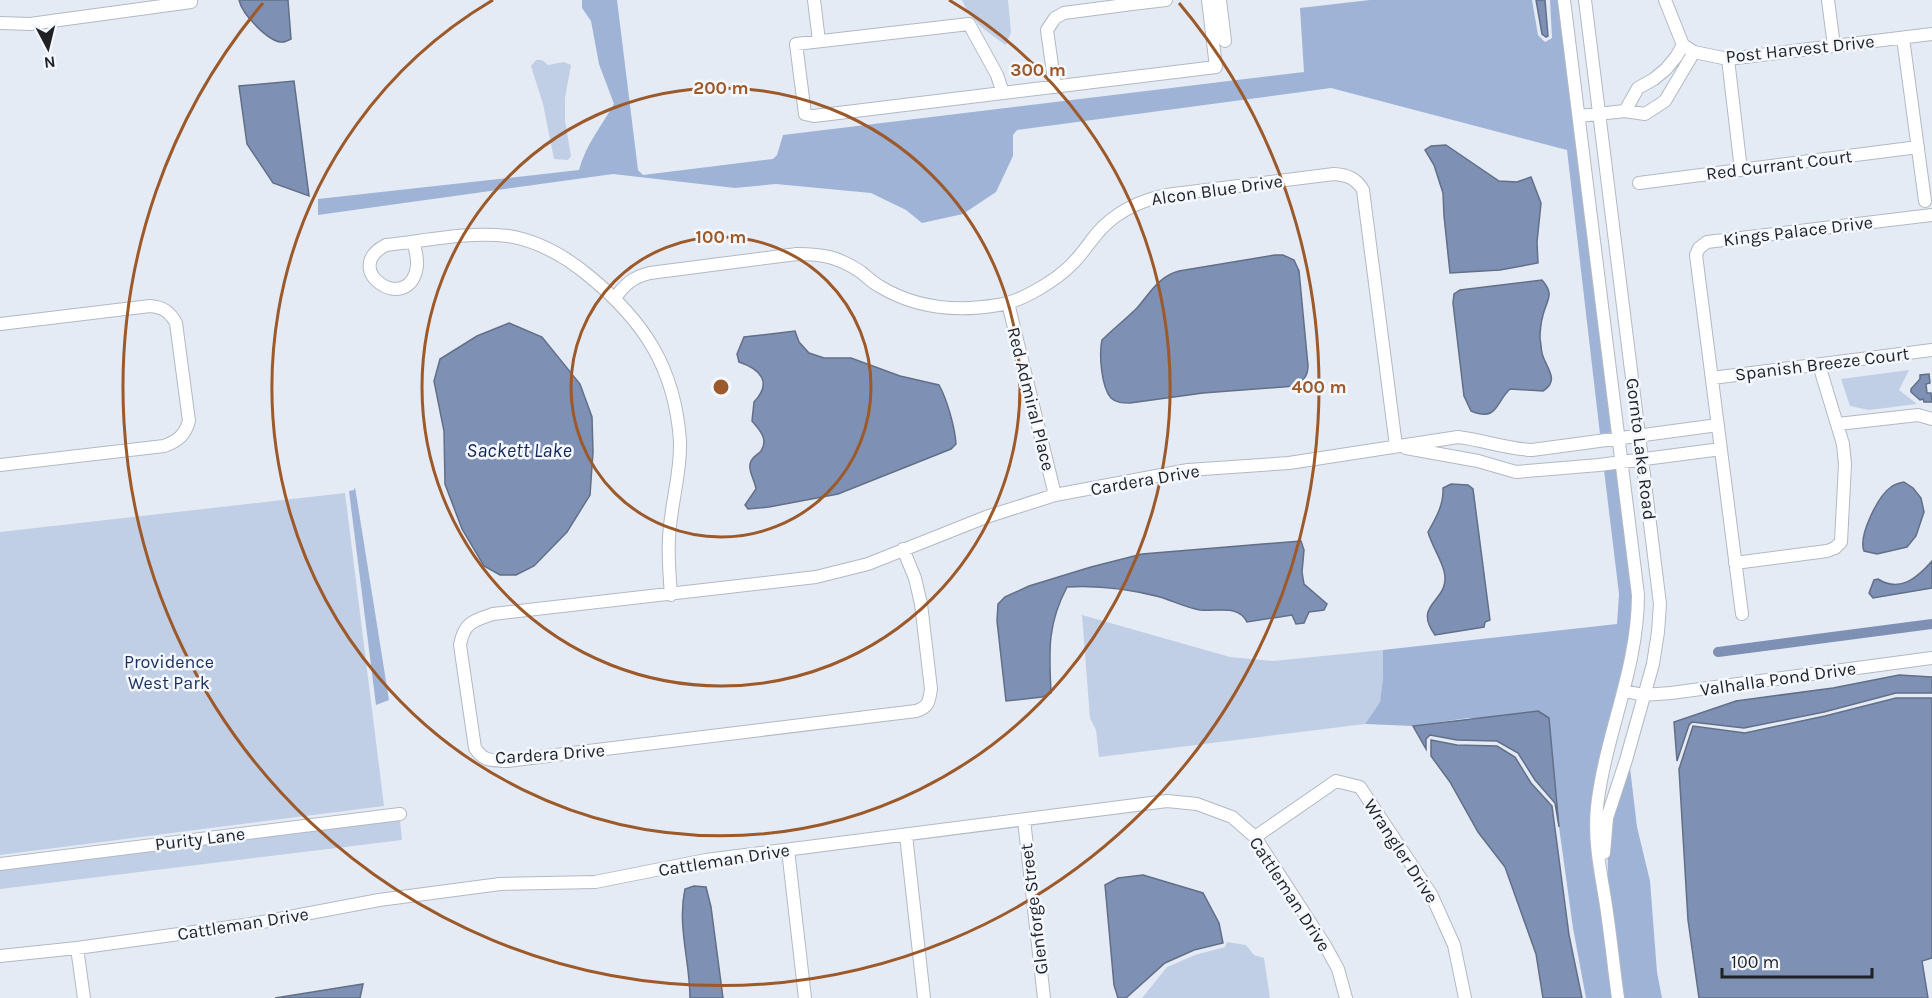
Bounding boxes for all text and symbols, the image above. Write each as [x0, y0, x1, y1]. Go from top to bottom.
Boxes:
north arrow [18, 18, 78, 78]
street label: Post Harvest Drive [1724, 30, 1876, 68]
text: N [43, 52, 57, 73]
text: 300 m [1010, 59, 1066, 81]
text: 200 m [693, 77, 749, 99]
street label: Red Currant Court [1705, 145, 1854, 185]
street label: Alcon Blue Drive [1150, 170, 1284, 210]
street label: Kings Palace Drive [1722, 211, 1874, 251]
text: 100 m [696, 226, 746, 248]
street label: Red Admiral Place [1002, 325, 1060, 473]
street label: Spanish Breeze Court [1734, 342, 1911, 386]
text: 400 m [1291, 376, 1347, 398]
centre of rings [711, 377, 731, 397]
street label: Gornto Lake Road [1621, 377, 1661, 521]
water label: Sackett Lake [466, 439, 572, 462]
street label: Cardera Drive [1089, 460, 1201, 500]
park label: Providence West Park [124, 651, 214, 694]
street label: Valhalla Pond Drive [1699, 657, 1857, 701]
street label: Cardera Drive [494, 739, 606, 769]
street label: Wrangler Drive [1359, 795, 1443, 907]
street label: Purity Lane [154, 823, 246, 855]
street label: Cattleman Drive [1245, 832, 1335, 956]
street label: Cattleman Drive [657, 839, 791, 881]
street label: Glenforge Street [1015, 842, 1053, 976]
street label: Cattleman Drive [176, 903, 310, 945]
scale bar [1722, 941, 1872, 979]
text: 100 m [1731, 951, 1779, 973]

